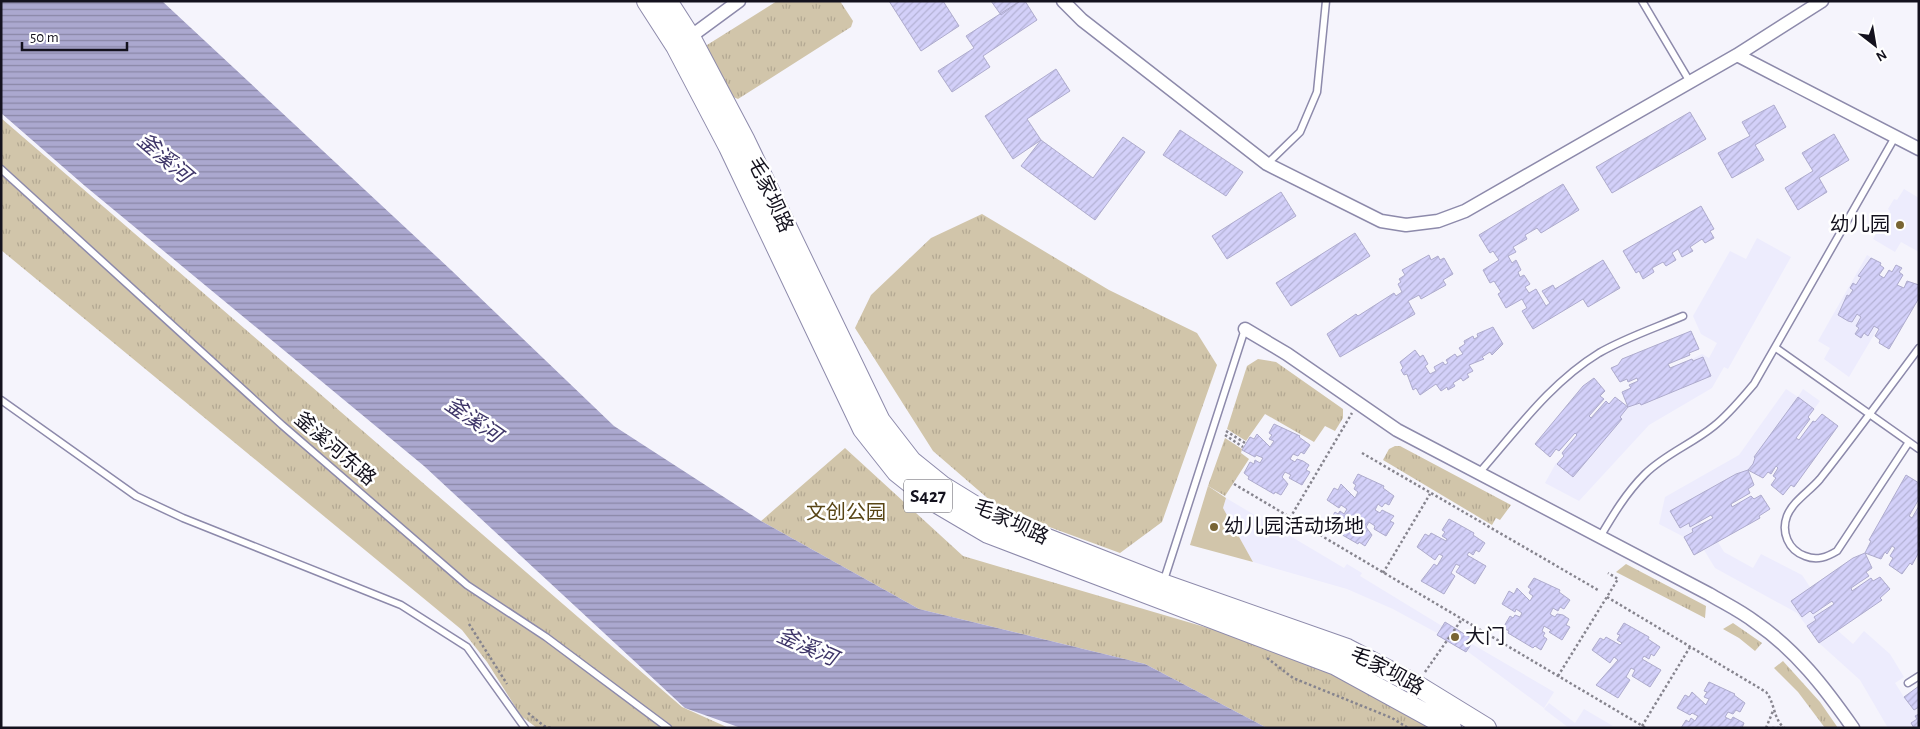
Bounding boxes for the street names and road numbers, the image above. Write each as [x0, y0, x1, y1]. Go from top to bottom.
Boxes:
street label: 毛家坝路 [744, 154, 797, 235]
street label: 釜溪河东路 [291, 408, 380, 489]
road number: S427 [904, 480, 952, 512]
street label: 毛家坝路 [971, 495, 1052, 548]
street label: 毛家坝路 [1347, 643, 1427, 699]

